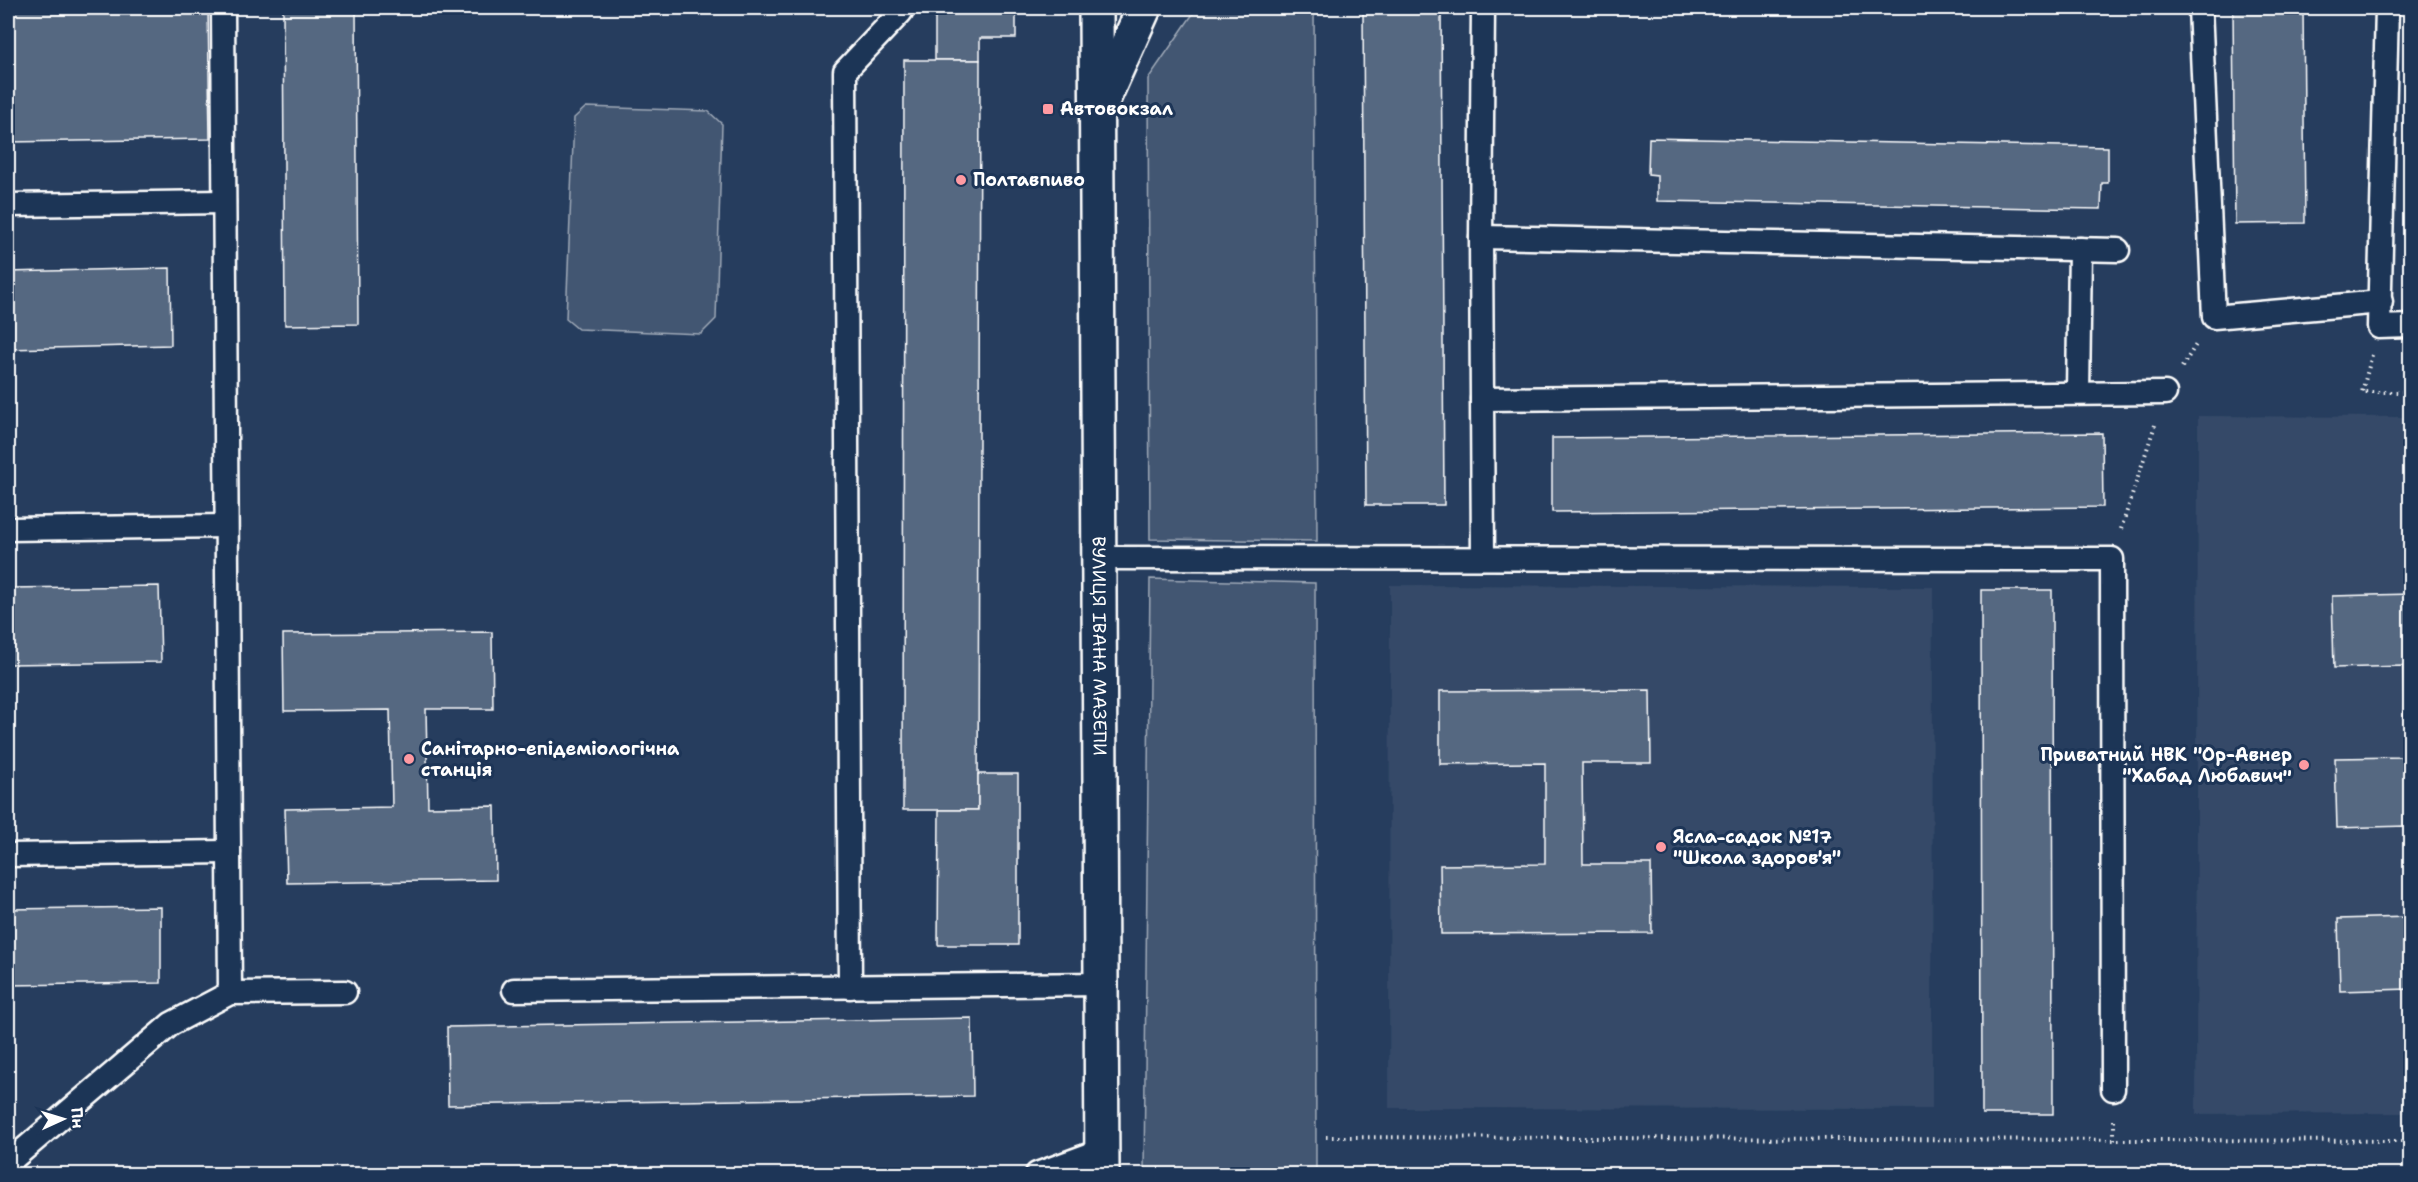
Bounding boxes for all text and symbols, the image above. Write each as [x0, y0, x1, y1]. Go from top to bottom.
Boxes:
place label: Автовокзал [1060, 97, 1173, 121]
marker: Автовокзал [1041, 102, 1055, 116]
place label: Полтавпиво [973, 168, 1085, 192]
marker: Полтавпиво [954, 173, 968, 187]
street label: ВУЛИЦЯ ІВАНА МАЗЕПИ [1087, 536, 1112, 756]
place label: Санітарно-епідеміологічна станція [421, 737, 680, 782]
place label: Приватний НВК "Ор-Авнер "Хабад Любавич" [2040, 743, 2292, 788]
marker: Санітарно-епідеміологічна станція [402, 752, 416, 766]
marker: Приватний НВК "Ор-Авнер "Хабад Любавич" [2297, 758, 2311, 772]
place label: Ясла-садок №17 "Школа здоров'я" [1673, 825, 1841, 870]
marker: Ясла-садок №17 "Школа здоров'я" [1654, 840, 1668, 854]
north arrow [33, 1089, 93, 1149]
text: Пн [66, 1107, 89, 1129]

